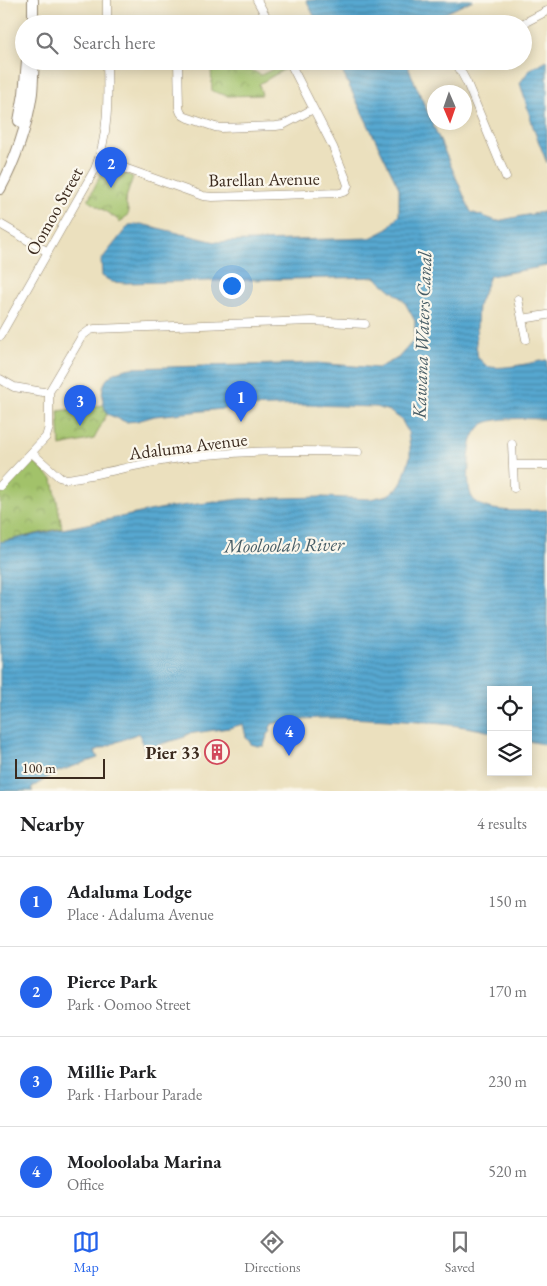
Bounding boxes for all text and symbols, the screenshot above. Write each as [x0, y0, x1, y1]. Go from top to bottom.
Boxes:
search box [15, 15, 532, 70]
icon: search [33, 29, 61, 57]
text: Search here [73, 30, 155, 55]
north arrow [427, 85, 472, 130]
pin: 2 [95, 147, 127, 188]
street label: Oomoo Street [20, 162, 88, 259]
street label: Barellan Avenue [208, 167, 320, 191]
water label: Kawana Waters Canal [407, 251, 437, 420]
your location [219, 273, 245, 299]
pin: 1 [225, 381, 257, 422]
pin: 3 [64, 385, 96, 426]
street label: Adaluma Avenue [127, 427, 248, 465]
water label: Mooloolah River [223, 531, 345, 559]
map controls [487, 686, 532, 776]
button: locate [487, 686, 532, 731]
pin: 4 [273, 715, 305, 756]
button: layers [487, 731, 532, 776]
building icon: Pier 33 [204, 739, 230, 765]
place label: Pier 33 [145, 741, 200, 764]
scale bar [15, 756, 105, 779]
text: 100 m [22, 759, 56, 777]
text: Nearby [20, 810, 84, 837]
text: 4 results [477, 813, 527, 834]
text: Adaluma Lodge [67, 879, 192, 904]
text: 1 [32, 891, 40, 912]
text: 150 m [488, 891, 527, 912]
text: Place · Adaluma Avenue [67, 904, 214, 925]
text: Pierce Park [67, 969, 157, 994]
text: 2 [32, 981, 40, 1002]
text: 170 m [488, 981, 527, 1002]
text: Park · Oomoo Street [67, 994, 191, 1015]
text: Millie Park [67, 1059, 157, 1084]
text: 3 [32, 1071, 40, 1092]
text: 230 m [488, 1071, 527, 1092]
text: Park · Harbour Parade [67, 1084, 202, 1105]
text: Mooloolaba Marina [67, 1149, 222, 1174]
text: 4 [32, 1161, 40, 1182]
text: 520 m [488, 1161, 527, 1182]
text: Office [67, 1174, 104, 1195]
tab: Map [72, 1228, 100, 1276]
tab: Directions [244, 1228, 301, 1276]
tab: Saved [445, 1228, 475, 1276]

